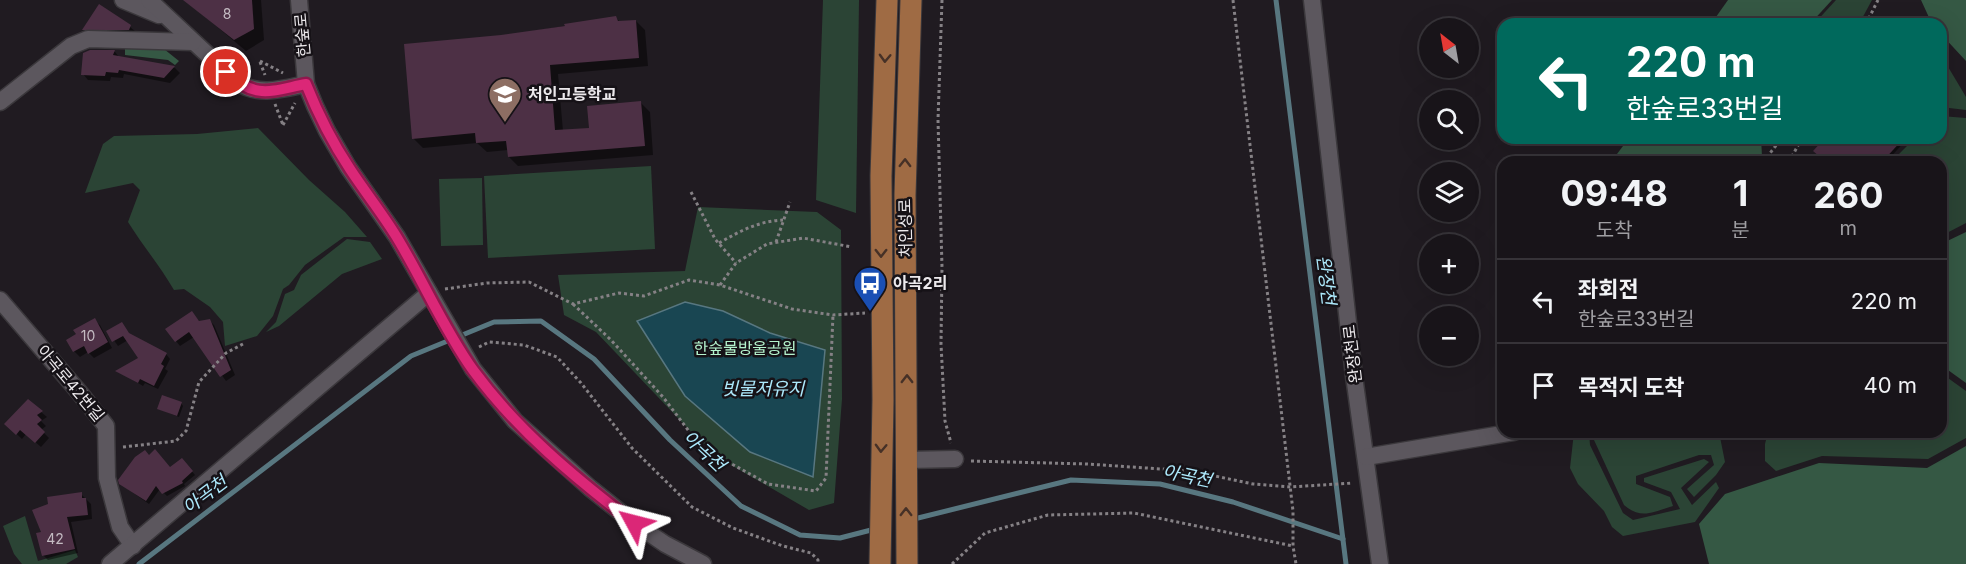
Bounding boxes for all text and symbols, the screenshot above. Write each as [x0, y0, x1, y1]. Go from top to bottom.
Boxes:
house number: 8 [223, 5, 231, 22]
street label: 한숲로 [290, 12, 314, 58]
north arrow [1419, 18, 1479, 78]
map controls [1419, 18, 1479, 366]
text: 220 m [1626, 36, 1756, 87]
icon: left [1527, 42, 1605, 120]
pin [200, 46, 251, 97]
one-way arrow [878, 54, 891, 63]
icon: arrive [209, 55, 242, 88]
school or university icon: 처인고등학교 [487, 76, 523, 123]
place label: 처인고등학교 [528, 84, 617, 104]
button: search [1419, 90, 1479, 150]
text: 한숲로33번길 [1626, 92, 1784, 125]
one-way arrow [899, 158, 912, 167]
button: layers [1419, 162, 1479, 222]
text: 09:48 [1560, 171, 1668, 215]
text: 1 [1733, 171, 1748, 215]
text: 260 [1813, 173, 1884, 217]
street label: 처인성로 [894, 198, 916, 258]
text: m [1840, 216, 1857, 240]
text: 도착 [1596, 218, 1633, 242]
text: 분 [1731, 218, 1750, 242]
button: + [1419, 234, 1479, 294]
one-way arrow [875, 249, 888, 258]
water label: 완장천 [1313, 254, 1340, 308]
bus stop icon: 아곡2리 [852, 265, 888, 312]
place label: 아곡2리 [893, 273, 947, 293]
text: 좌회전 [1578, 276, 1639, 302]
icon: left [1527, 285, 1560, 318]
text: 220 m [1851, 288, 1917, 314]
button: − [1419, 306, 1479, 366]
text: 한숲로33번길 [1578, 307, 1695, 331]
street label: 완장천로 [1338, 323, 1366, 384]
house number: 10 [81, 327, 95, 344]
park label: 한숲물방울공원 [693, 338, 797, 358]
street label: 아곡로42번길 [33, 341, 109, 425]
icon: arrive [1527, 369, 1560, 402]
text: 40 m [1863, 372, 1917, 398]
one-way arrow [901, 374, 913, 383]
text: 목적지 도착 [1578, 374, 1684, 400]
water label: 빗물저유지 [722, 378, 806, 399]
water label: 아곡천 [679, 426, 731, 477]
one-way arrow [875, 444, 887, 453]
water label: 아곡천 [1161, 460, 1216, 491]
water label: 아곡천 [179, 470, 233, 518]
position arrow [602, 491, 666, 555]
one-way arrow [900, 507, 913, 516]
house number: 42 [46, 530, 64, 547]

